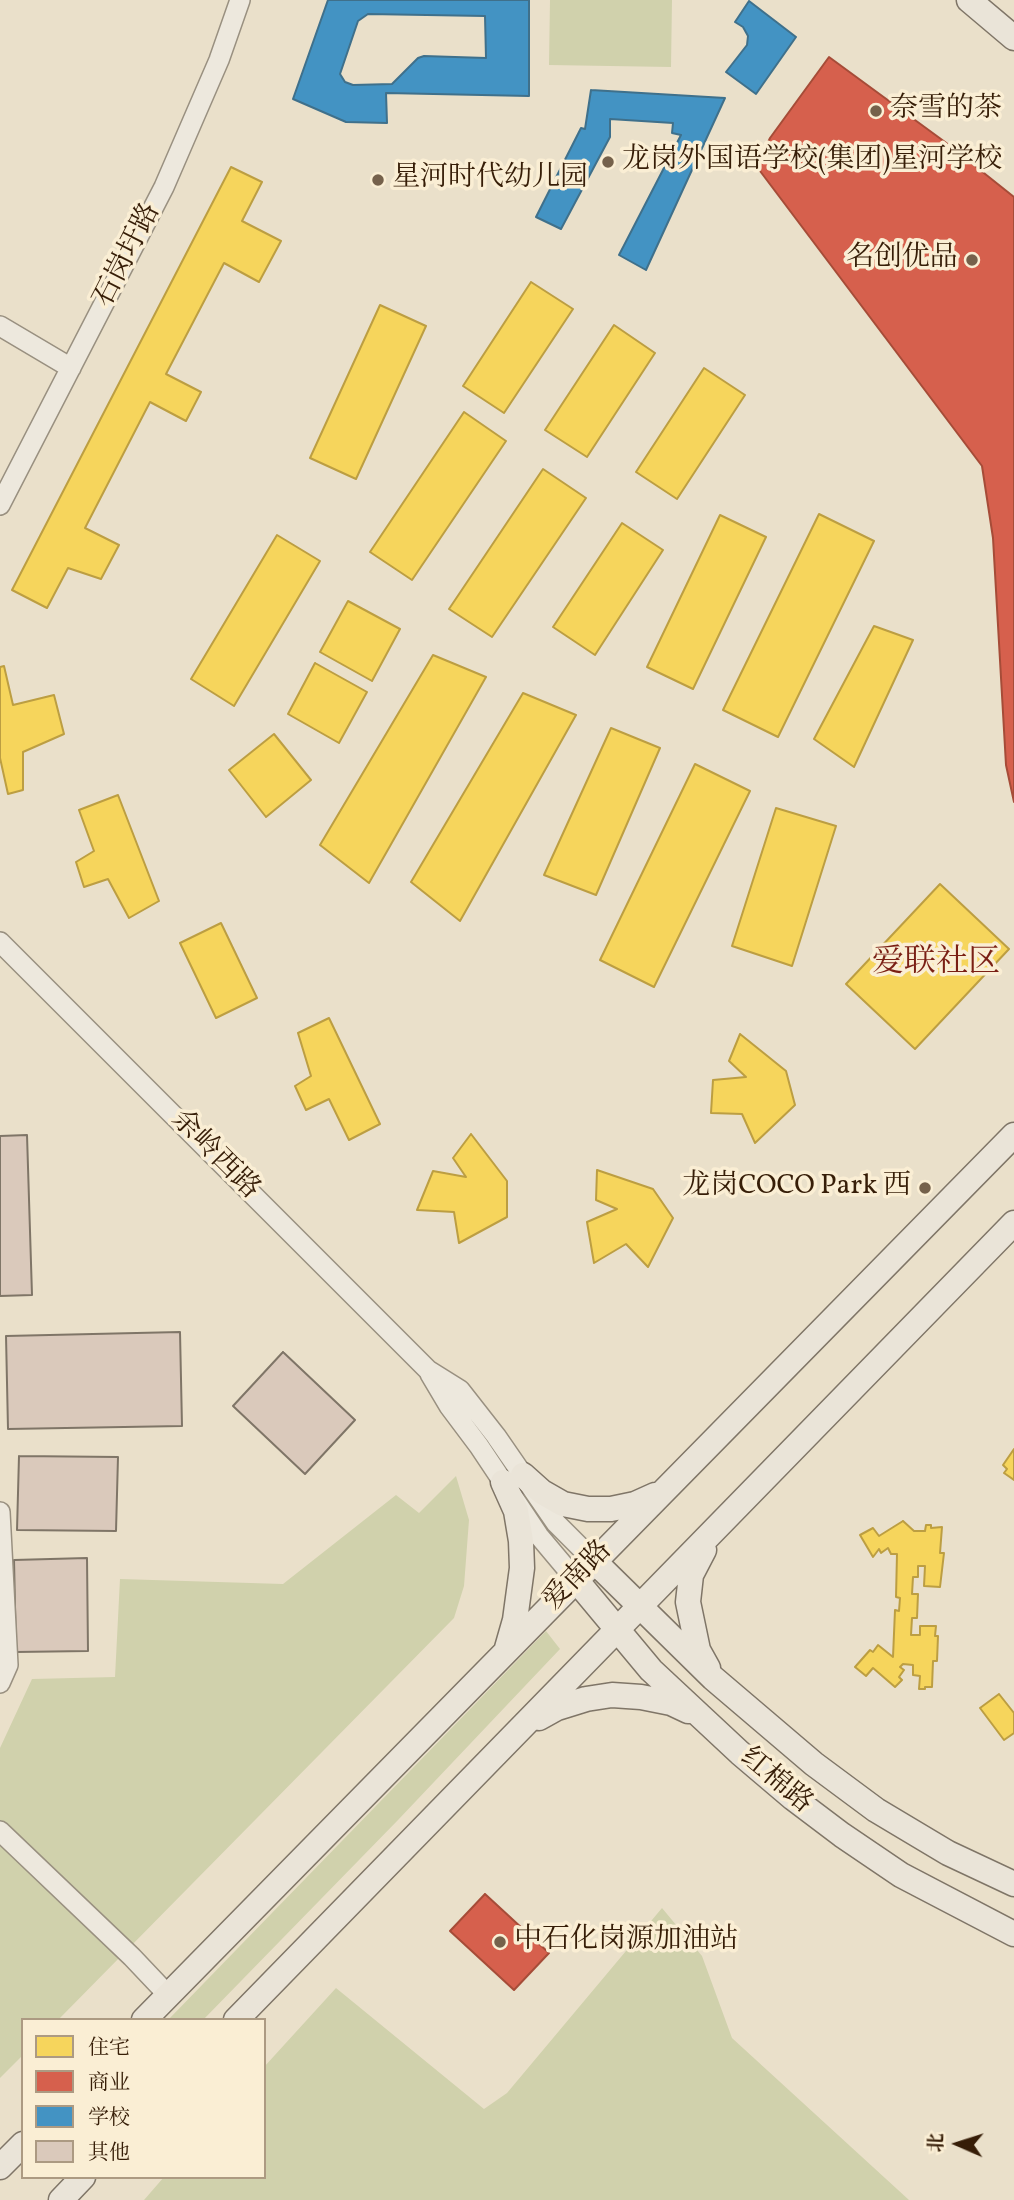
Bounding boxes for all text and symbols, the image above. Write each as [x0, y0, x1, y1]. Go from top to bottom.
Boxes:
place label: 奈雪的茶 [890, 94, 1002, 128]
marker: 奈雪的茶 [868, 103, 884, 119]
place label: 龙岗外国语学校(集团)星河学校 [622, 145, 1002, 179]
marker: 龙岗外国语学校(集团)星河学校 [600, 154, 616, 170]
place label: 星河时代幼儿园 [392, 163, 588, 197]
marker: 星河时代幼儿园 [370, 172, 386, 188]
street label: 石岗圩路 [89, 198, 169, 314]
place label: 名创优品 [846, 243, 958, 277]
marker: 名创优品 [964, 252, 980, 268]
district label: 爱联社区 [872, 946, 1000, 984]
street label: 余岭西路 [163, 1105, 265, 1207]
place label: 龙岗COCO Park 西 [682, 1171, 911, 1205]
marker: 龙岗COCO Park 西 [917, 1180, 933, 1196]
street label: 爱南路 [538, 1535, 620, 1619]
street label: 红棉路 [732, 1742, 818, 1822]
place label: 中石化岗源加油站 [514, 1925, 738, 1959]
marker: 中石化岗源加油站 [492, 1934, 508, 1950]
legend [21, 2018, 266, 2179]
text: 住宅 [88, 2034, 130, 2063]
text: 商业 [88, 2069, 130, 2098]
text: 学校 [88, 2104, 130, 2133]
north arrow [923, 2109, 993, 2179]
text: 北 [924, 2133, 951, 2153]
text: 其他 [88, 2139, 130, 2168]

